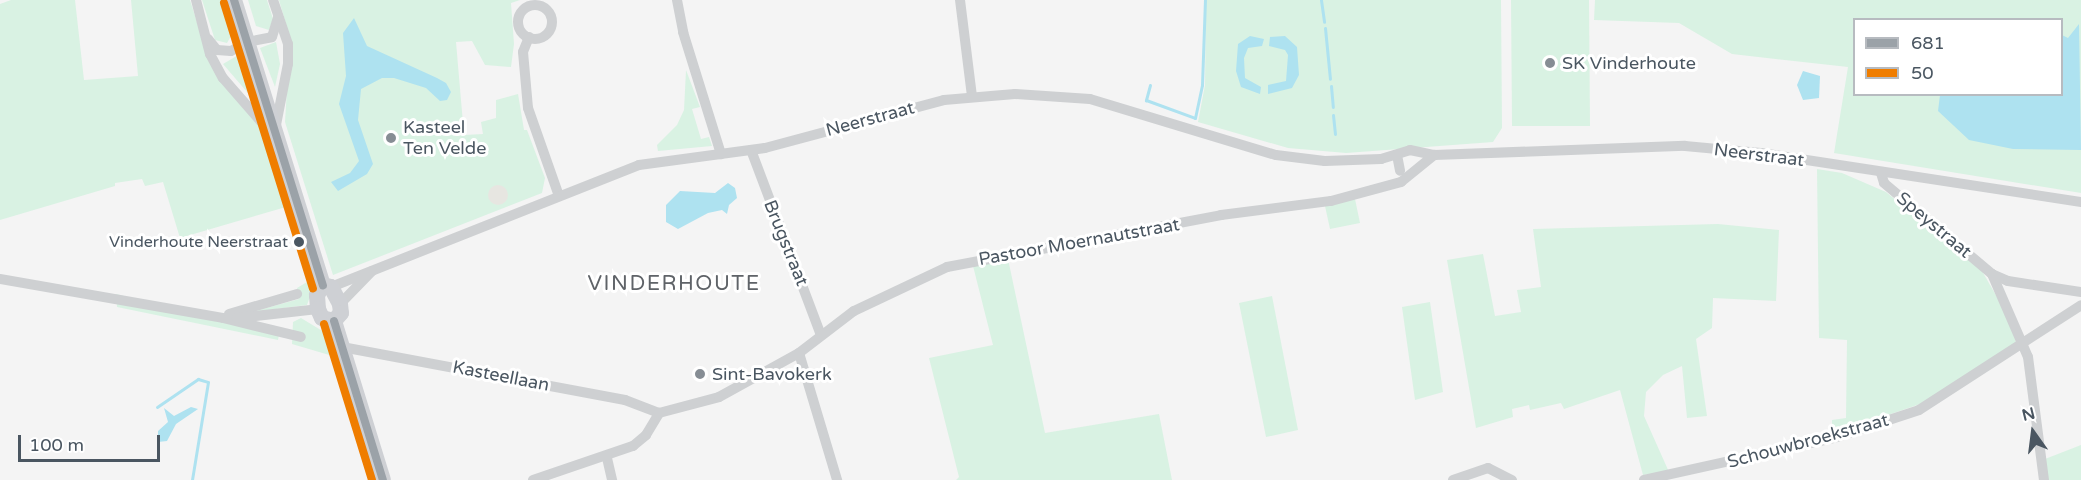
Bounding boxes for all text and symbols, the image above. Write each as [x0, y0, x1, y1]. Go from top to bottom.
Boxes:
legend [1853, 18, 2063, 96]
text: 681 [1911, 32, 1945, 54]
place label: SK Vinderhoute [1562, 52, 1696, 74]
marker: SK Vinderhoute [1543, 56, 1557, 70]
text: 50 [1911, 62, 1934, 84]
street label: Neerstraat [823, 97, 917, 141]
place label: Kasteel Ten Velde [403, 117, 486, 160]
marker: Kasteel Ten Velde [384, 131, 398, 145]
street label: Neerstraat [1713, 139, 1805, 171]
street label: Speystraat [1892, 187, 1976, 263]
street label: Brugstraat [759, 197, 813, 289]
street label: Pastoor Moernautstraat [977, 214, 1181, 270]
place label: Vinderhoute Neerstraat [109, 232, 288, 252]
marker: Vinderhoute Neerstraat [293, 236, 305, 248]
district label: VINDERHOUTE [587, 271, 761, 297]
street label: Kasteellaan [451, 356, 551, 396]
place label: Sint-Bavokerk [712, 363, 832, 385]
marker: Sint-Bavokerk [693, 367, 707, 381]
north arrow [2003, 402, 2063, 462]
text: N [2020, 403, 2037, 426]
street label: Schouwbroekstraat [1725, 409, 1891, 473]
scale bar [21, 423, 164, 461]
text: 100 m [29, 434, 84, 456]

